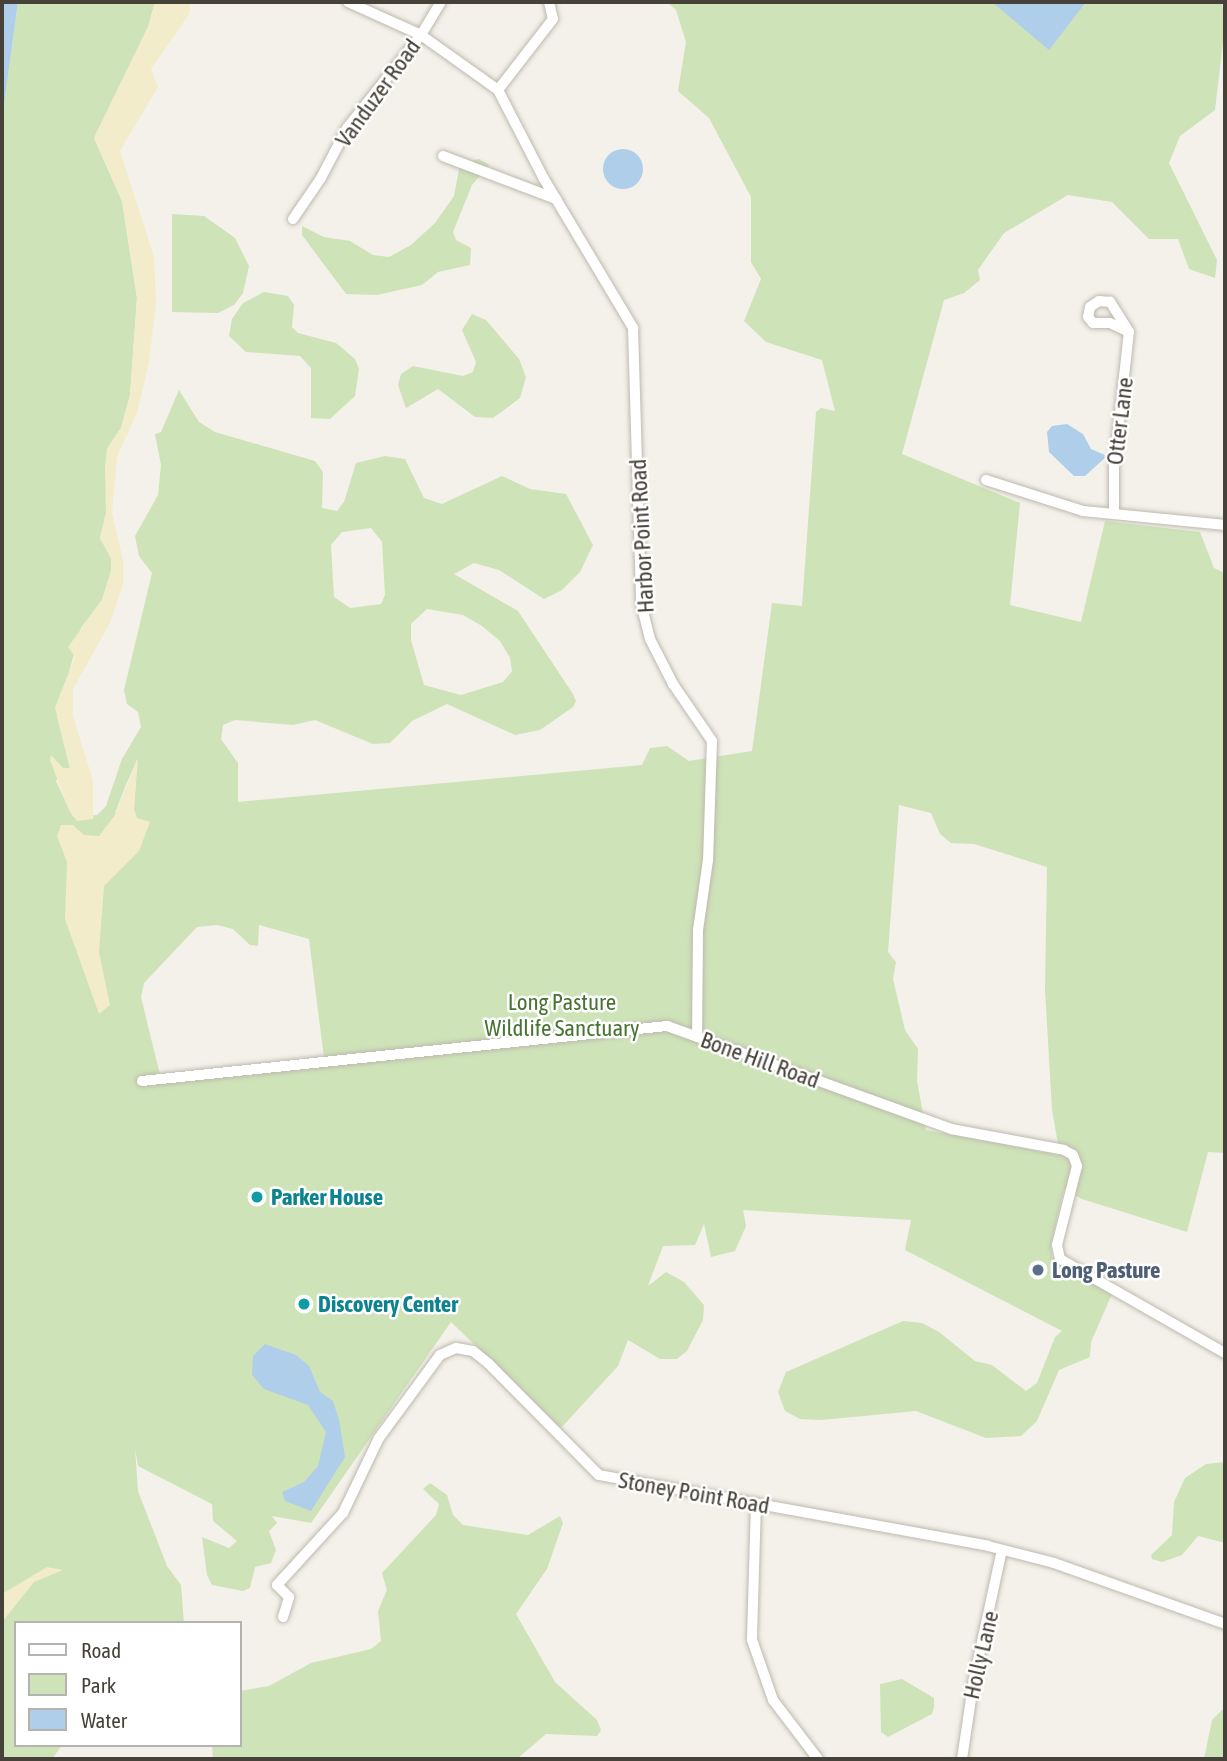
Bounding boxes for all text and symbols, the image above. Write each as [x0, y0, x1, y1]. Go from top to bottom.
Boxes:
street label: Vanduzer Road [330, 34, 426, 152]
street label: Otter Lane [1101, 376, 1139, 466]
street label: Harbor Point Road [624, 458, 660, 614]
park label: Long Pasture Wildlife Sanctuary [485, 988, 639, 1042]
street label: Bone Hill Road [697, 1026, 823, 1094]
place label: Parker House [271, 1183, 383, 1211]
marker: Parker House [249, 1189, 265, 1205]
place label: Long Pasture [1052, 1256, 1160, 1284]
marker: Long Pasture [1030, 1262, 1046, 1278]
place label: Discovery Center [318, 1290, 458, 1318]
marker: Discovery Center [296, 1296, 312, 1312]
street label: Stoney Point Road [616, 1466, 772, 1520]
street label: Holly Lane [957, 1608, 1005, 1702]
legend [14, 1621, 242, 1747]
text: Road [81, 1638, 121, 1662]
text: Park [81, 1673, 116, 1697]
text: Water [81, 1708, 127, 1732]

